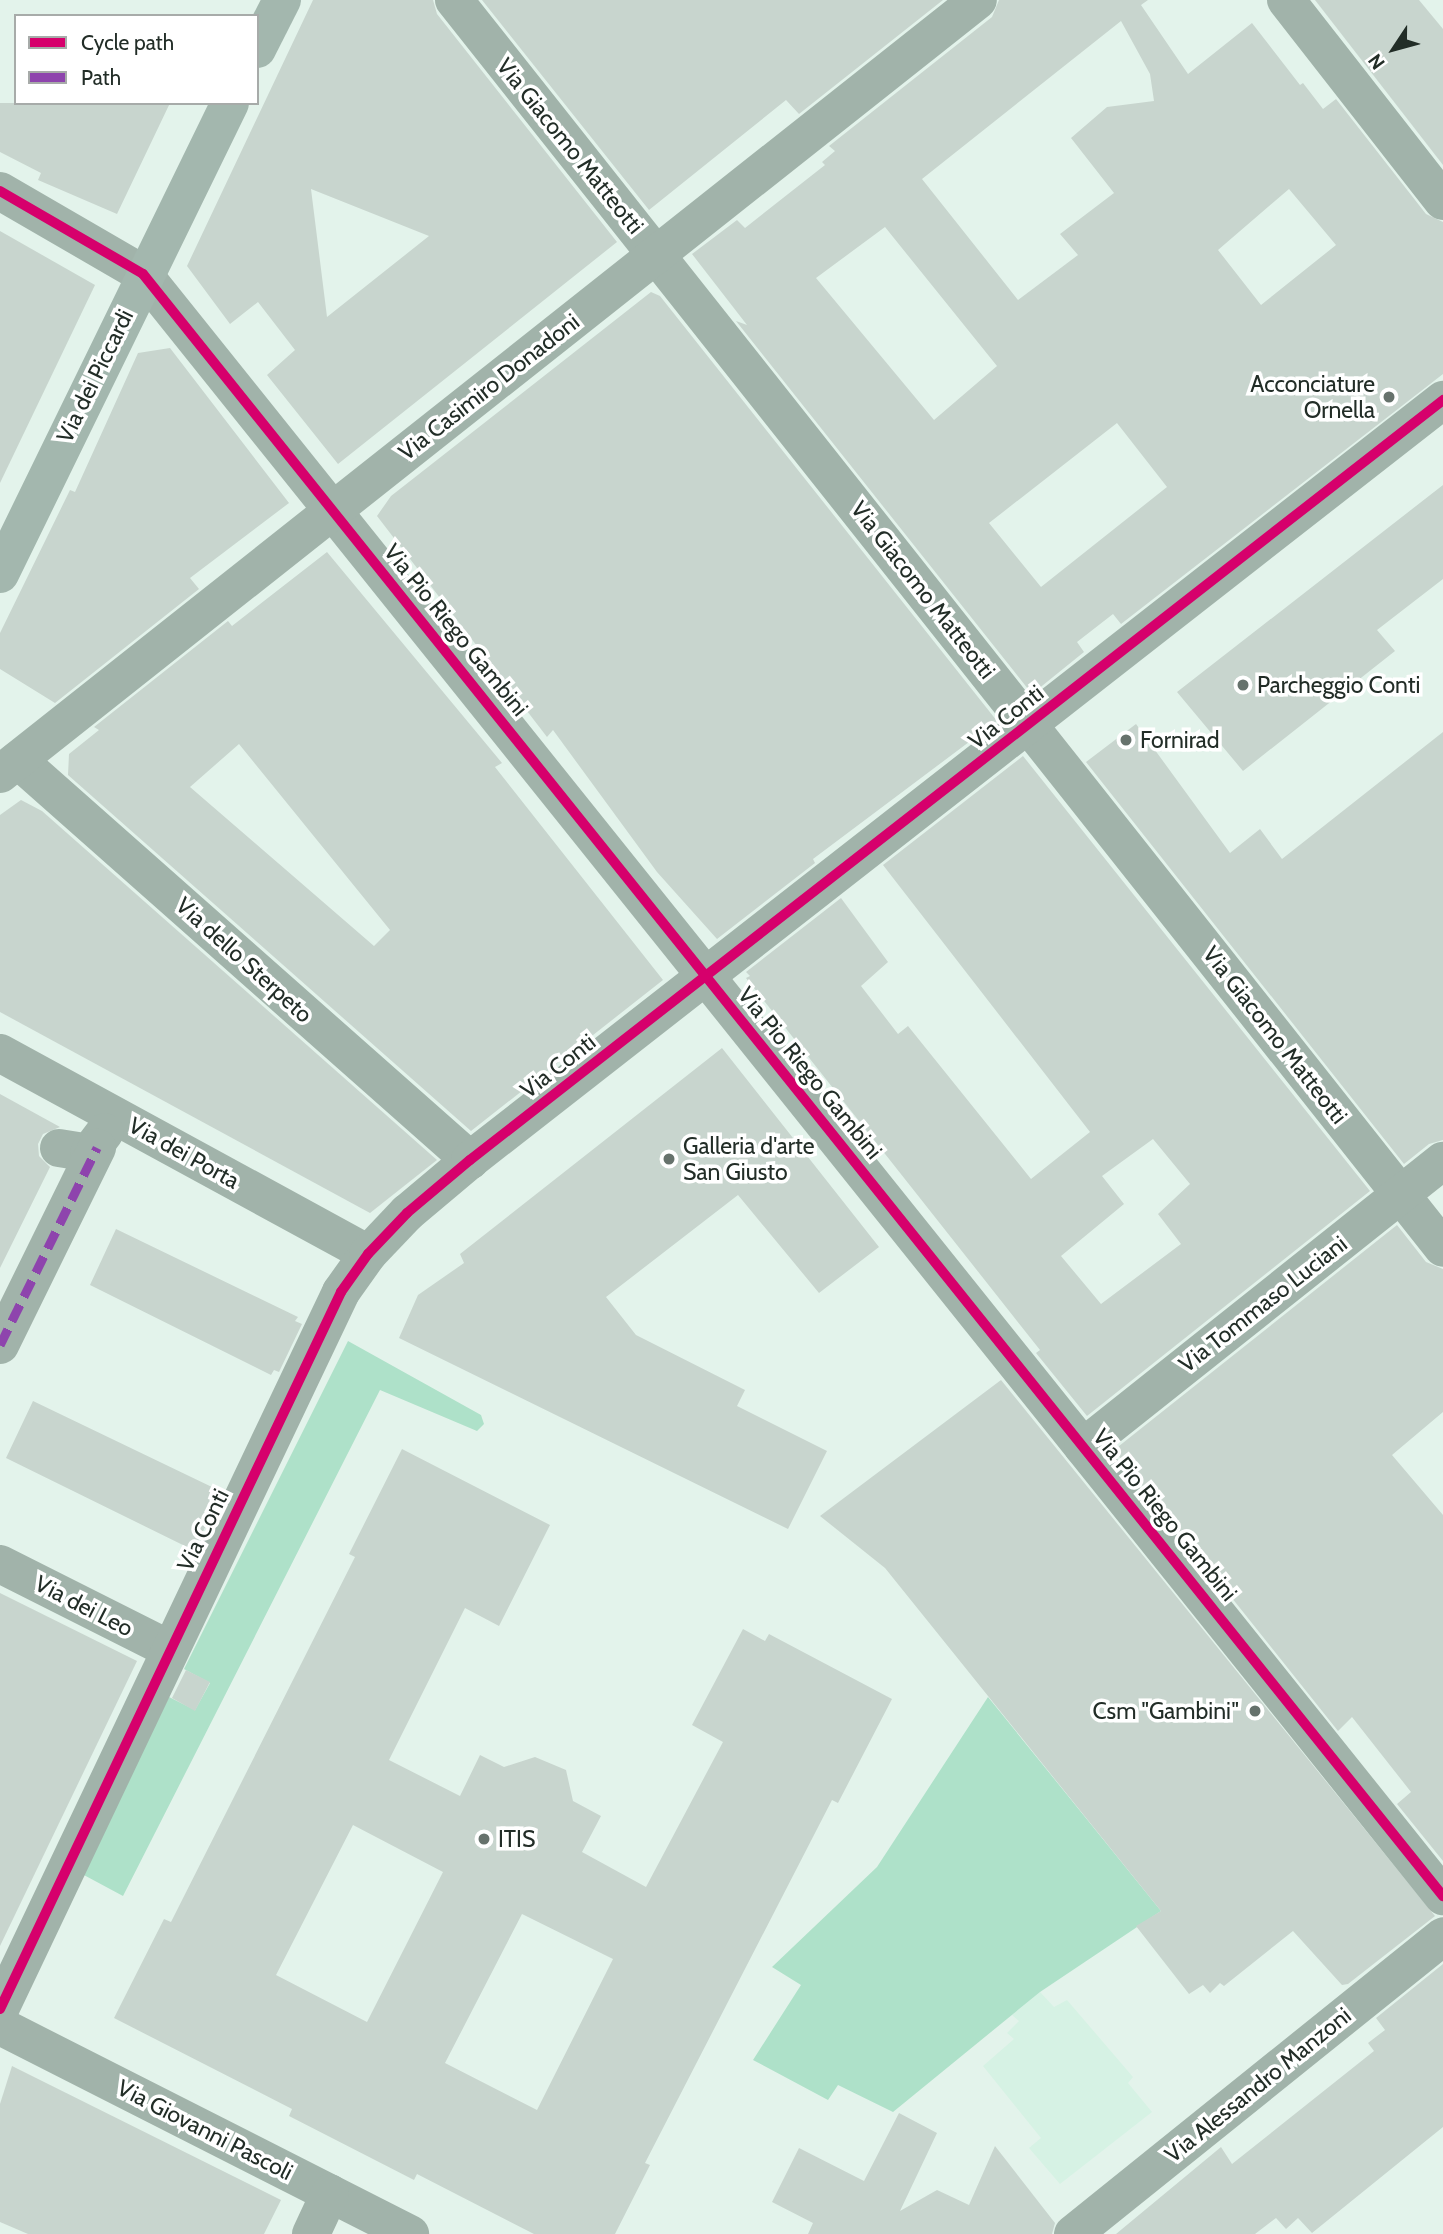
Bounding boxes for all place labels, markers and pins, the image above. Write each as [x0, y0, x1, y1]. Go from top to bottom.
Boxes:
place label: Acconciature Ornella [1250, 370, 1375, 424]
marker: Acconciature Ornella [1381, 389, 1397, 405]
place label: Parcheggio Conti [1257, 671, 1420, 699]
marker: Parcheggio Conti [1235, 677, 1251, 693]
place label: Fornirad [1140, 726, 1220, 754]
marker: Fornirad [1118, 732, 1134, 748]
place label: Galleria d'arte San Giusto [683, 1132, 815, 1186]
marker: Galleria d'arte San Giusto [661, 1151, 677, 1167]
place label: Csm "Gambini" [1092, 1697, 1239, 1725]
marker: Csm "Gambini" [1245, 1701, 1265, 1721]
place label: ITIS [498, 1825, 535, 1853]
marker: ITIS [476, 1831, 492, 1847]

